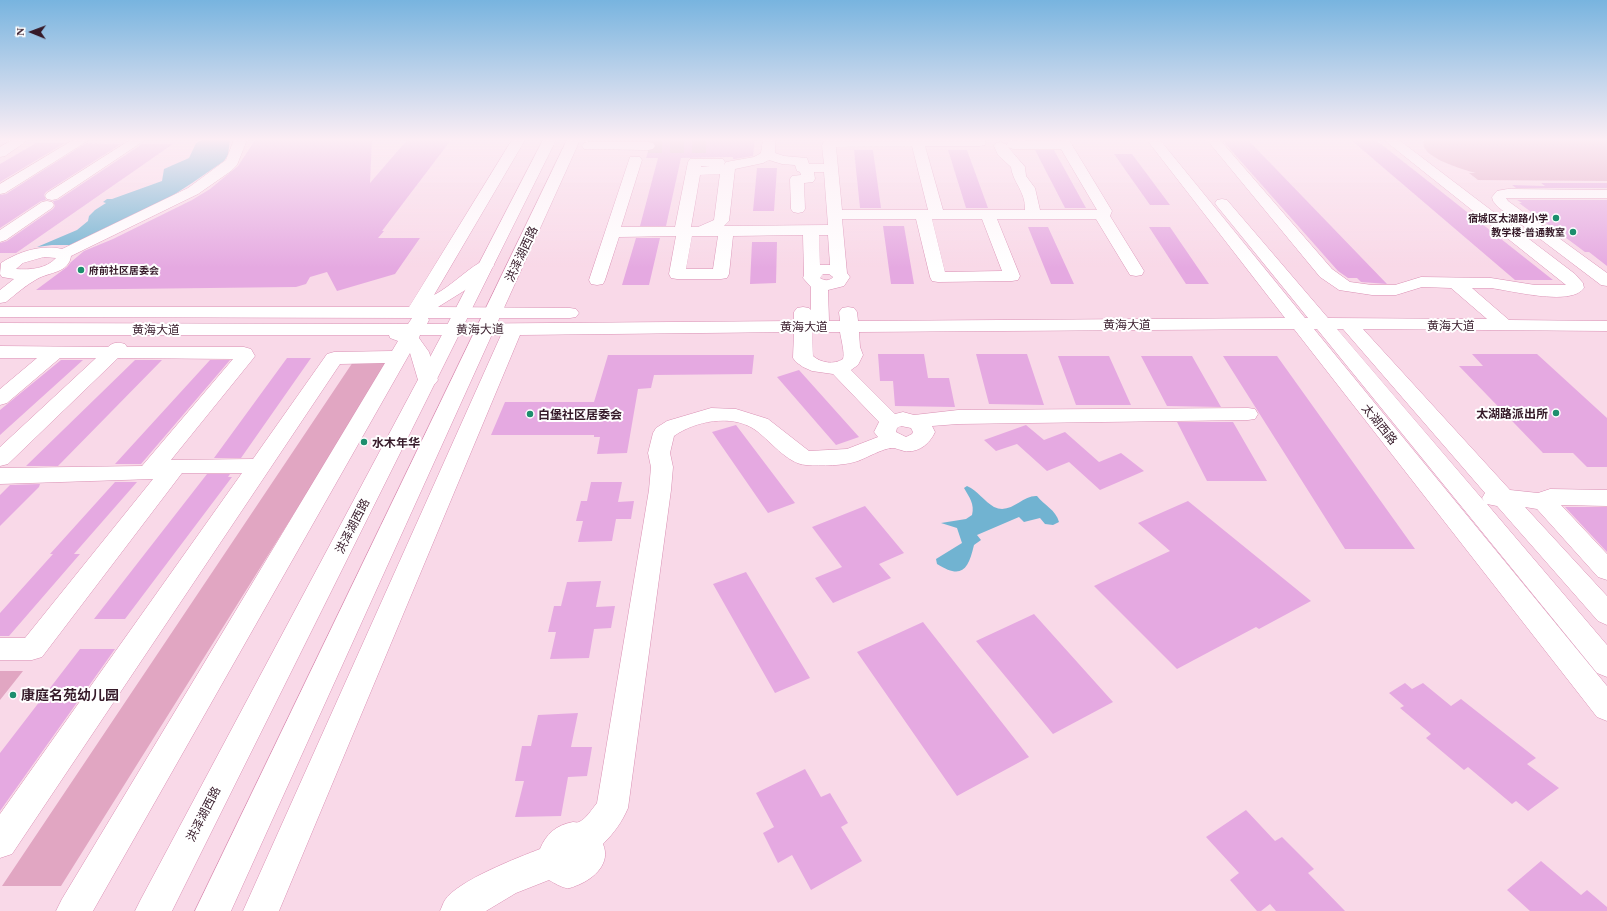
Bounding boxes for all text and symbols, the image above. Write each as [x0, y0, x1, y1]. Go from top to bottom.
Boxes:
north arrow [12, 12, 52, 52]
text: N [14, 28, 26, 36]
place label: 宿城区太湖路小学 [1468, 212, 1548, 224]
marker: 宿城区太湖路小学 [1551, 213, 1561, 223]
street label: 洪泽湖西路 [502, 224, 540, 284]
place label: 教学楼-普通教室 [1491, 226, 1565, 238]
marker: 教学楼-普通教室 [1568, 227, 1578, 237]
place label: 府前社区居委会 [89, 264, 159, 276]
marker: 府前社区居委会 [76, 265, 86, 275]
street label: 黄海大道 [1103, 317, 1151, 331]
street label: 黄海大道 [1427, 318, 1475, 332]
street label: 黄海大道 [780, 319, 828, 333]
street label: 黄海大道 [456, 321, 504, 337]
street label: 黄海大道 [132, 322, 180, 336]
street label: 太湖西路 [1359, 401, 1401, 447]
place label: 太湖路派出所 [1476, 406, 1548, 420]
place label: 白堡社区居委会 [538, 407, 622, 421]
marker: 太湖路派出所 [1551, 408, 1561, 418]
marker: 白堡社区居委会 [525, 409, 535, 419]
place label: 水木年华 [372, 435, 420, 449]
marker: 水木年华 [359, 437, 369, 447]
street label: 洪泽湖西路 [332, 496, 372, 556]
place label: 康庭名苑幼儿园 [21, 687, 119, 703]
marker: 康庭名苑幼儿园 [8, 690, 18, 700]
street label: 洪泽湖西路 [183, 784, 223, 844]

